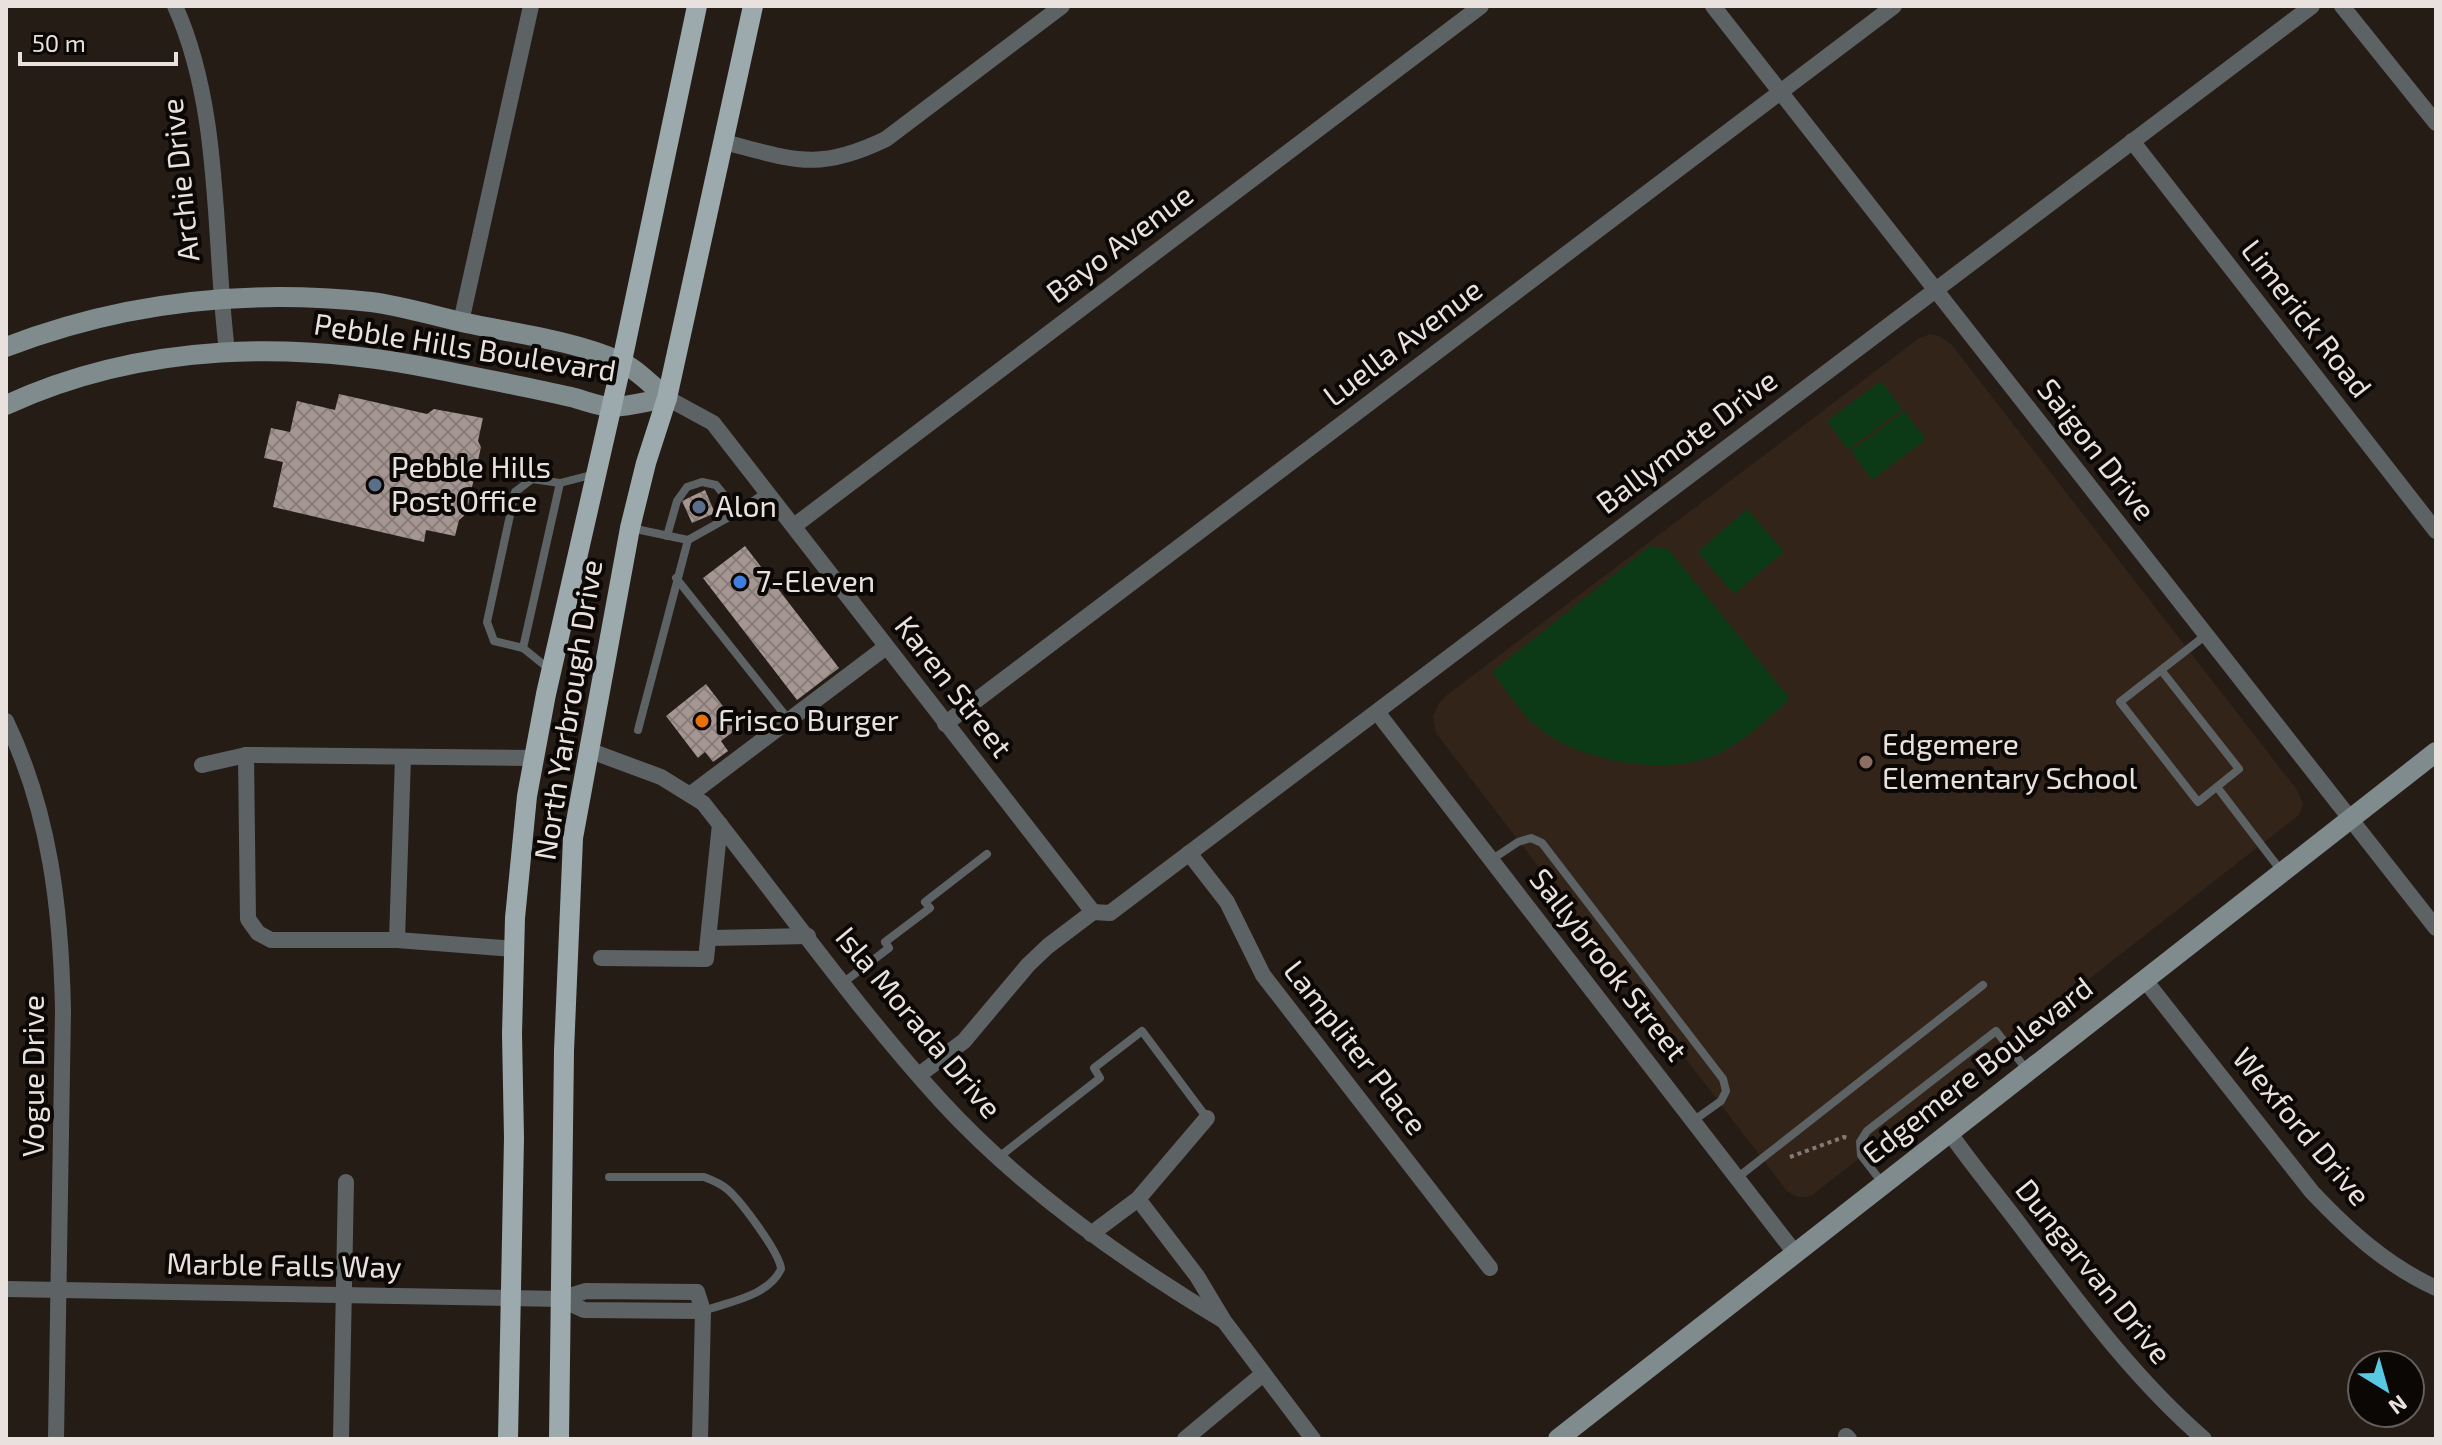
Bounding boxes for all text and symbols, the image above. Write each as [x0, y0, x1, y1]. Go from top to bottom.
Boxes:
scale bar [20, 16, 176, 66]
text: 50 m [32, 28, 86, 57]
street label: Archie Drive [153, 97, 205, 264]
street label: Bayo Avenue [1038, 176, 1199, 309]
street label: Limerick Road [2235, 232, 2380, 404]
street label: Luella Avenue [1315, 270, 1488, 413]
street label: Pebble Hills Boulevard [312, 304, 619, 388]
street label: Ballymote Drive [1588, 361, 1783, 520]
street label: Saigon Drive [2031, 371, 2164, 527]
place label: Pebble Hills Post Office [391, 448, 551, 518]
marker: Pebble Hills Post Office [366, 476, 384, 494]
place label: Alon [715, 487, 777, 523]
marker: Alon [690, 498, 708, 516]
street label: North Yarbrough Drive [525, 557, 609, 863]
place label: 7-Eleven [756, 562, 875, 598]
marker: 7-Eleven [731, 573, 749, 591]
street label: Karen Street [888, 608, 1021, 764]
place label: Frisco Burger [718, 701, 899, 737]
marker: Frisco Burger [693, 712, 711, 730]
place label: Edgemere Elementary School [1882, 725, 2137, 795]
marker: Edgemere Elementary School [1857, 753, 1875, 771]
street label: Sallybrook Street [1523, 860, 1696, 1067]
street label: Isla Morada Drive [829, 919, 1010, 1125]
street label: Lampliter Place [1277, 952, 1436, 1141]
street label: Edgemere Boulevard [1854, 968, 2099, 1171]
street label: Vogue Drive [14, 995, 50, 1157]
street label: Wexford Drive [2226, 1039, 2379, 1212]
street label: Dungarvan Drive [2009, 1171, 2180, 1370]
street label: Marble Falls Way [166, 1244, 402, 1284]
north arrow [2346, 1349, 2426, 1429]
text: N [2384, 1391, 2413, 1421]

